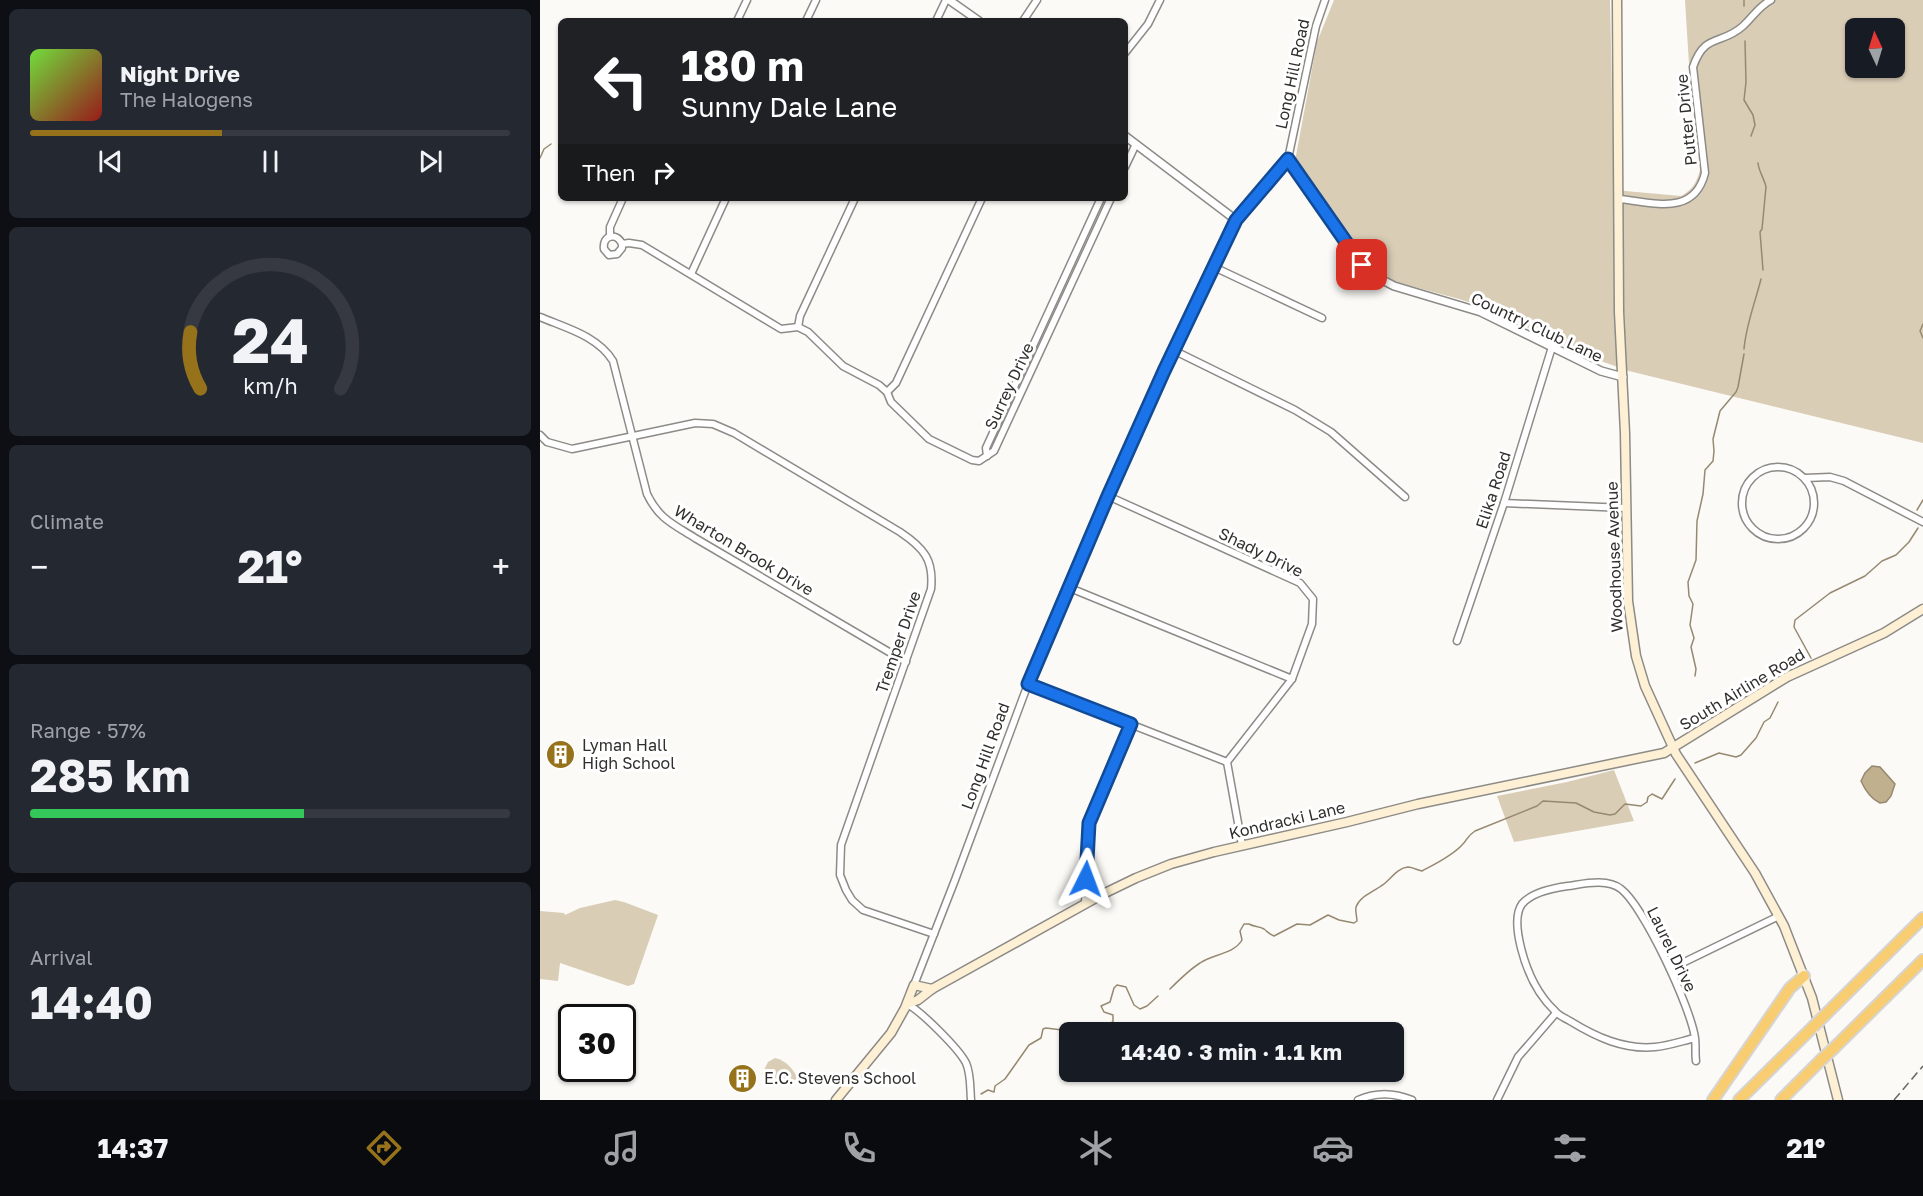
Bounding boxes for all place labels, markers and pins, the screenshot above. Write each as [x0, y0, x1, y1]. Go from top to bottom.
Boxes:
pin [1336, 239, 1387, 290]
place label: Lyman Hall High School [582, 735, 675, 773]
building icon: Lyman Hall High School [545, 738, 577, 770]
building icon: E.C. Stevens School [727, 1062, 759, 1094]
place label: E.C. Stevens School [764, 1068, 916, 1088]

